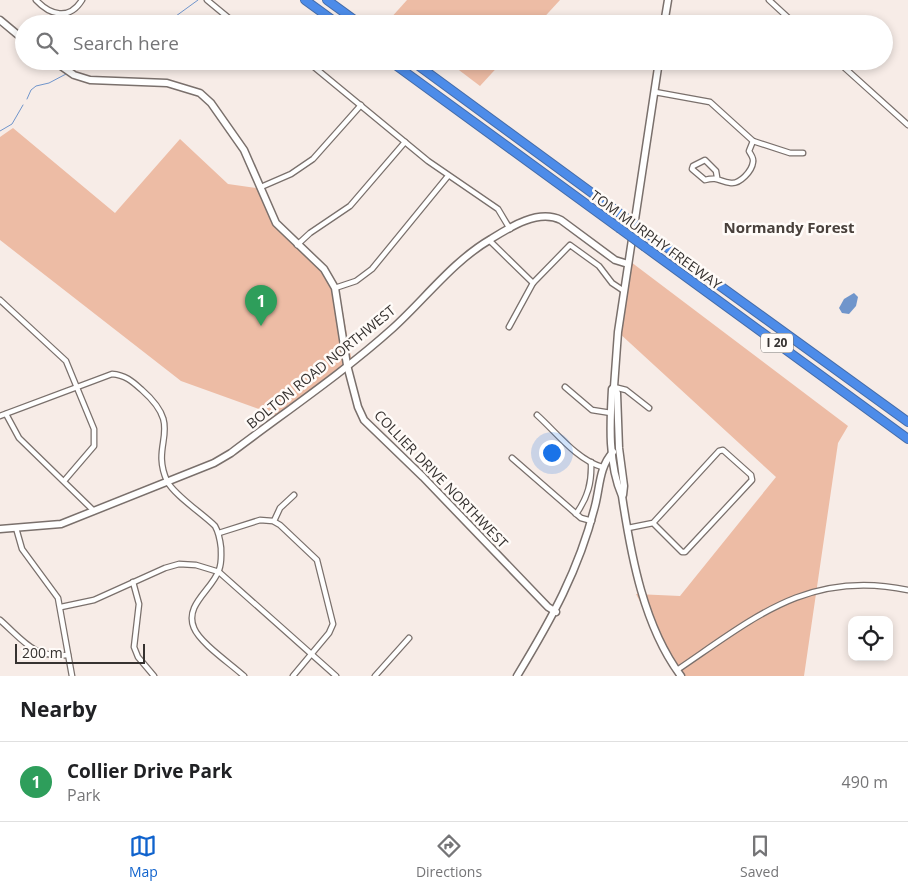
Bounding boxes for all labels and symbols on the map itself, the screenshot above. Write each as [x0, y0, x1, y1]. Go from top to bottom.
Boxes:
street label: TOM MURPHY FREEWAY [587, 186, 726, 294]
district label: Normandy Forest [723, 217, 855, 237]
pin: 1 [245, 285, 277, 326]
street label: BOLTON ROAD NORTHWEST [242, 300, 399, 433]
road number: I 20 [761, 333, 793, 352]
street label: COLLIER DRIVE NORTHWEST [370, 406, 513, 552]
your location [539, 440, 565, 466]
scale bar [15, 641, 145, 664]

